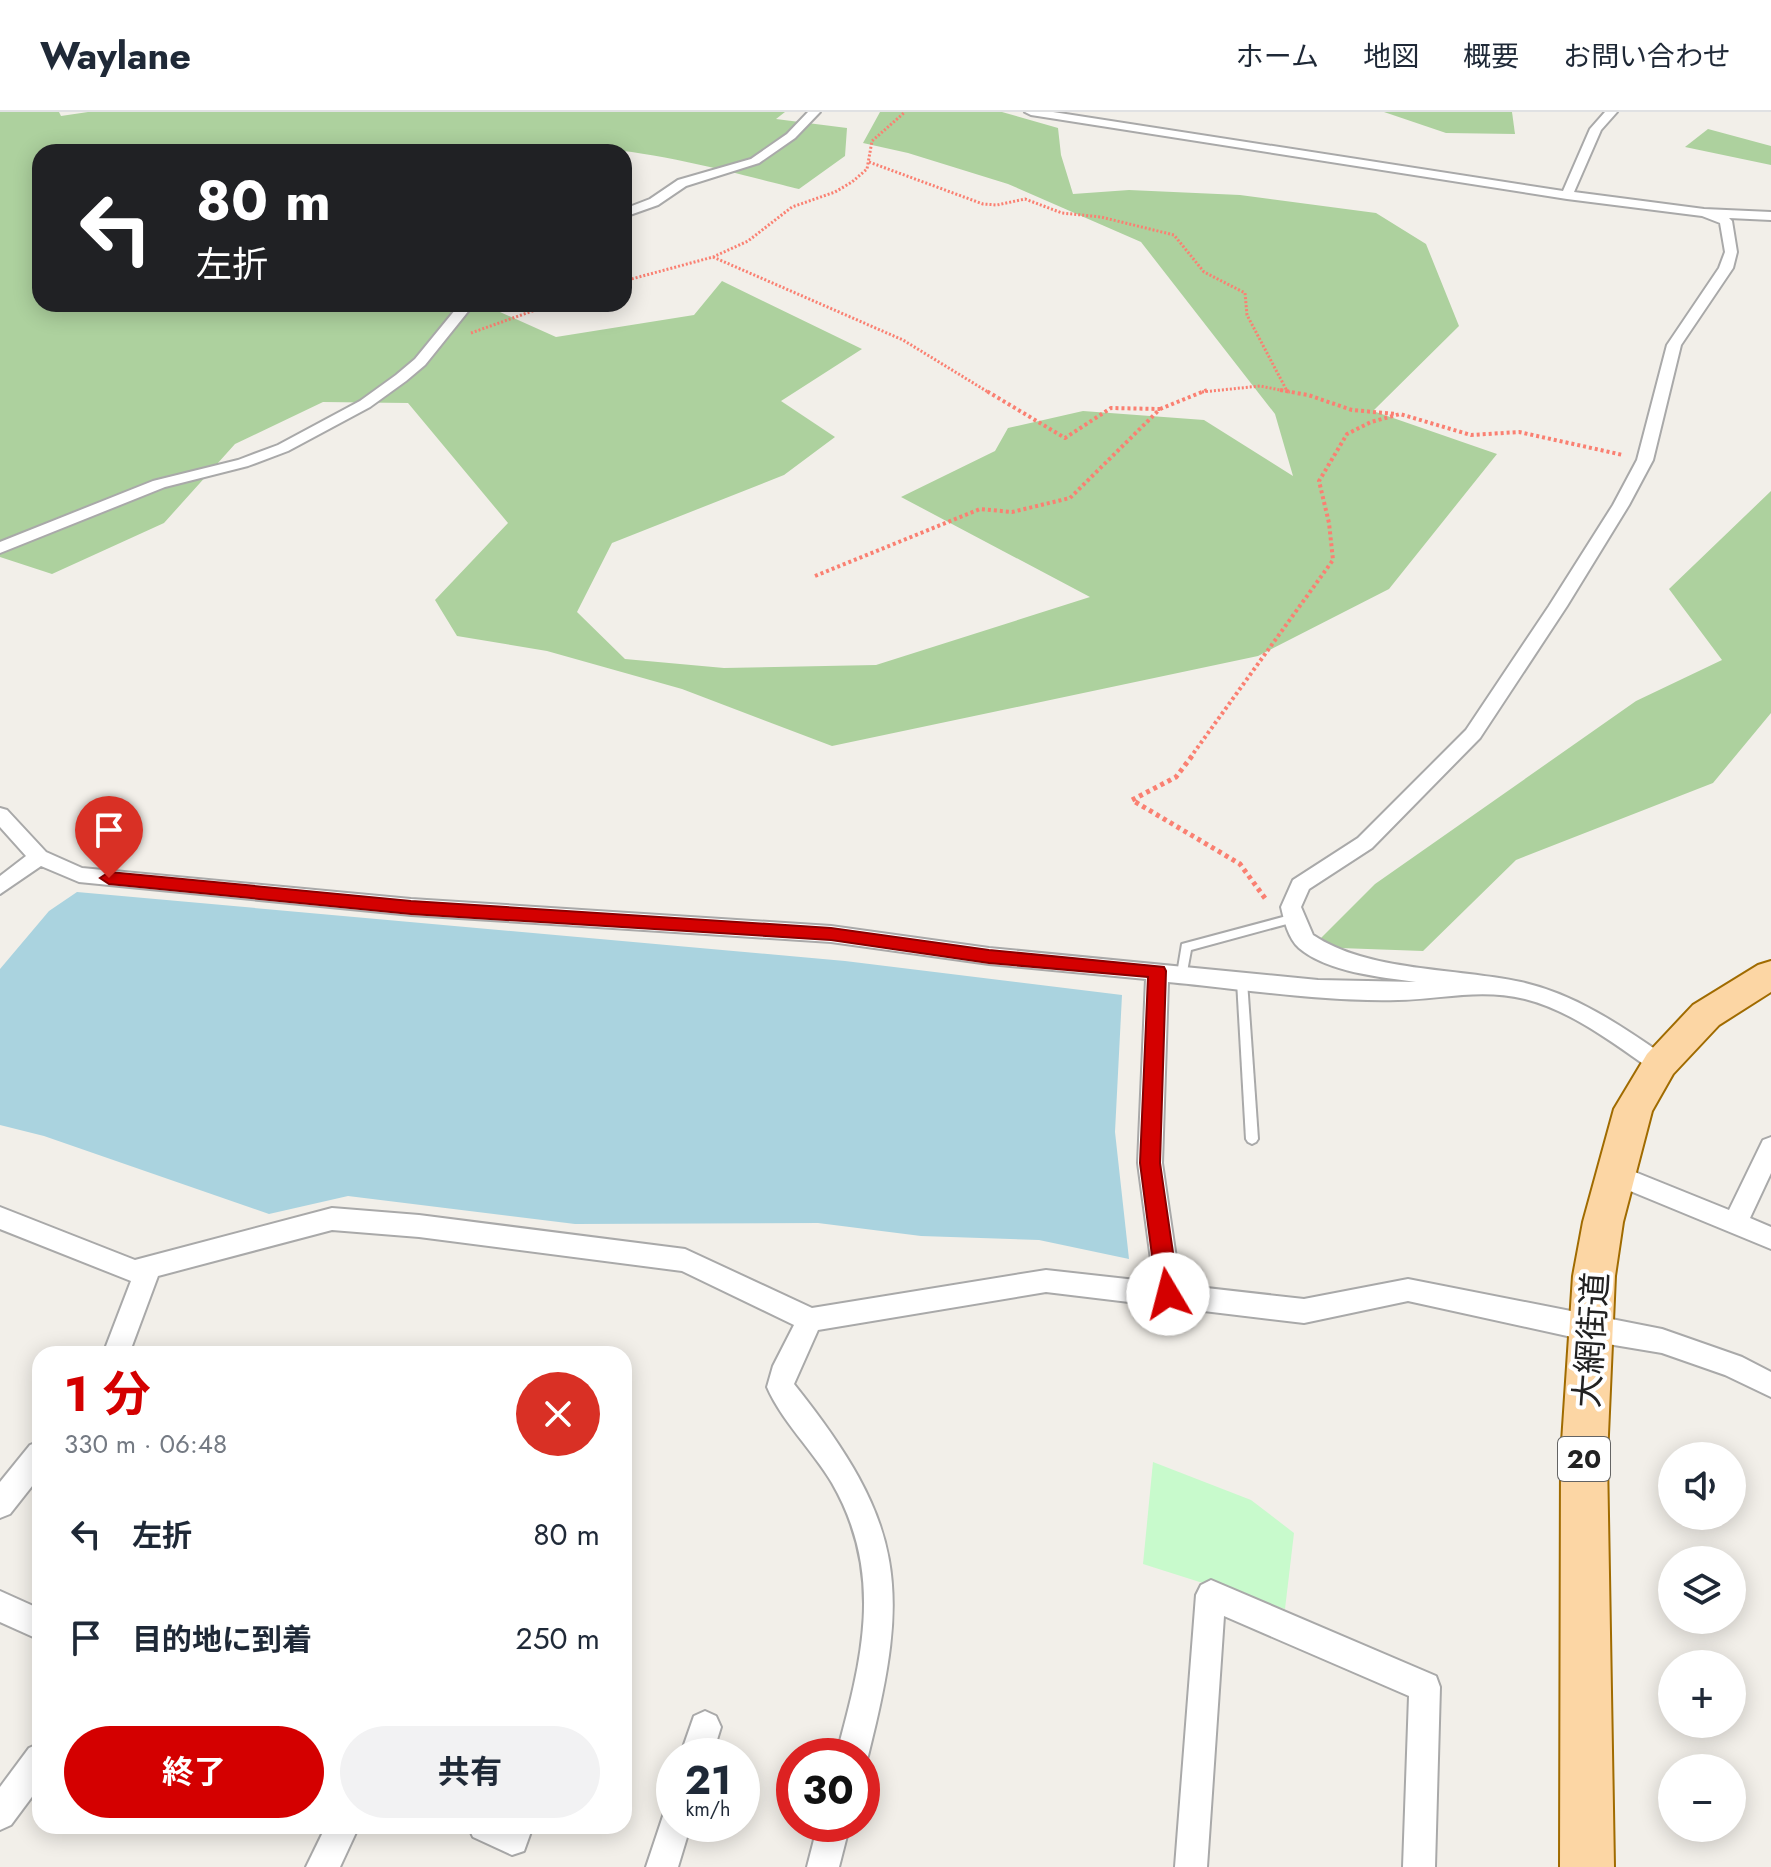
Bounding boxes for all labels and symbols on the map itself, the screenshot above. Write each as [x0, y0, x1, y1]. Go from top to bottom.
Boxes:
pin [75, 796, 143, 878]
position arrow [1126, 1252, 1210, 1336]
street label: 大網街道 [1562, 1270, 1621, 1410]
road number: 20 [1558, 1437, 1610, 1481]
speed limit sign: 30 [776, 1738, 880, 1842]

